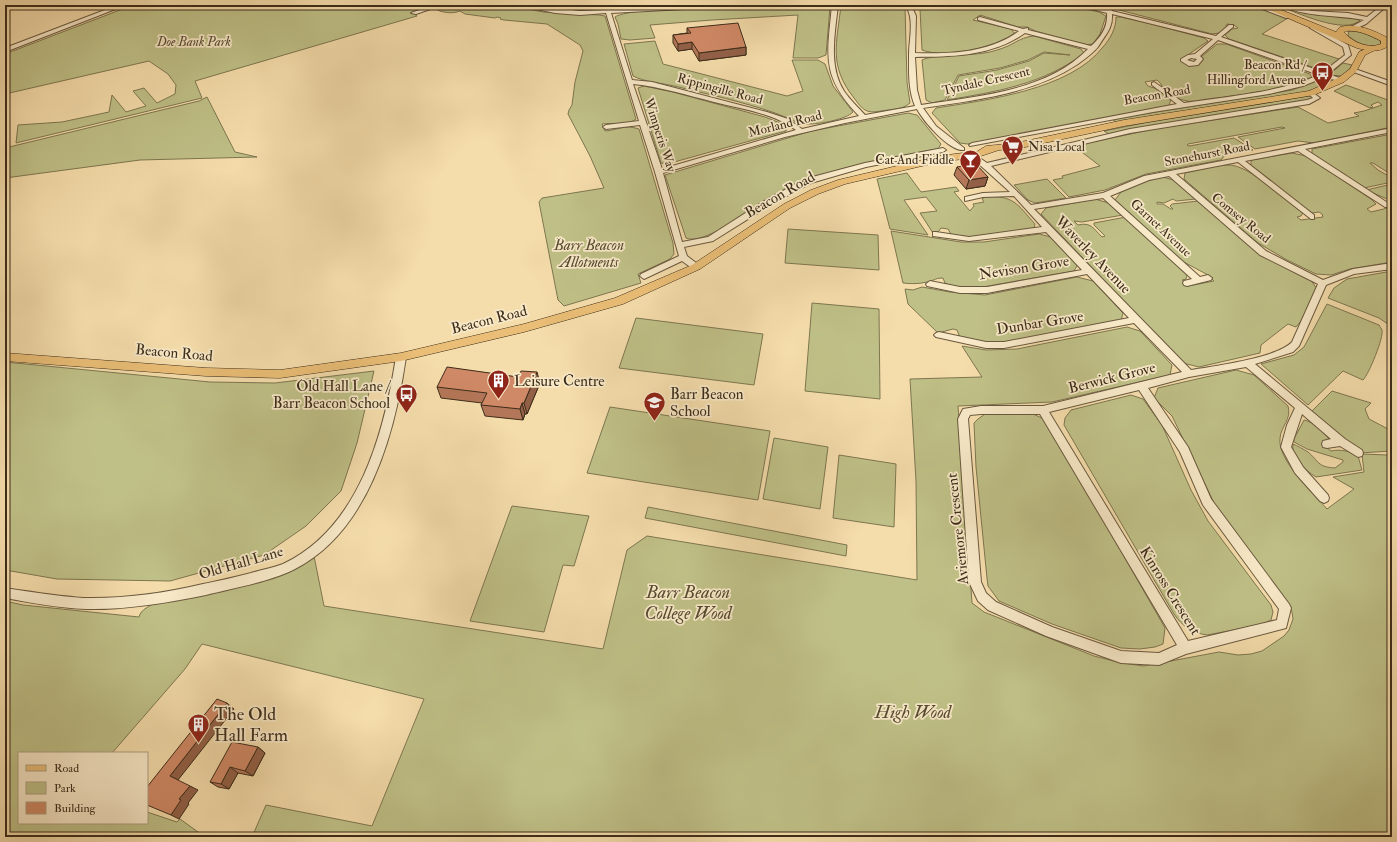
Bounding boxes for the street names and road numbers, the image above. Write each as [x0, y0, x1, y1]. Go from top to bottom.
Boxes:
street label: Tyndale Crescent [941, 63, 1032, 100]
street label: Rippingille Road [675, 70, 765, 109]
street label: Beacon Road [1122, 81, 1192, 109]
street label: Wimperis Way [639, 95, 680, 175]
street label: Morland Road [747, 107, 824, 141]
street label: Stonehurst Road [1163, 138, 1252, 170]
street label: Beacon Road [742, 167, 819, 223]
street label: Comsey Road [1208, 189, 1274, 248]
street label: Garnet Avenue [1127, 196, 1195, 261]
street label: Waverley Avenue [1050, 211, 1135, 298]
street label: Nevison Grove [978, 252, 1070, 284]
street label: Beacon Road [449, 301, 530, 339]
street label: Dunbar Grove [995, 307, 1085, 339]
street label: Beacon Road [134, 340, 214, 366]
street label: Berwick Grove [1066, 358, 1158, 398]
street label: Aviemore Crescent [943, 472, 973, 587]
street label: Old Hall Lane [197, 542, 285, 584]
street label: Kinross Crescent [1135, 543, 1205, 639]

